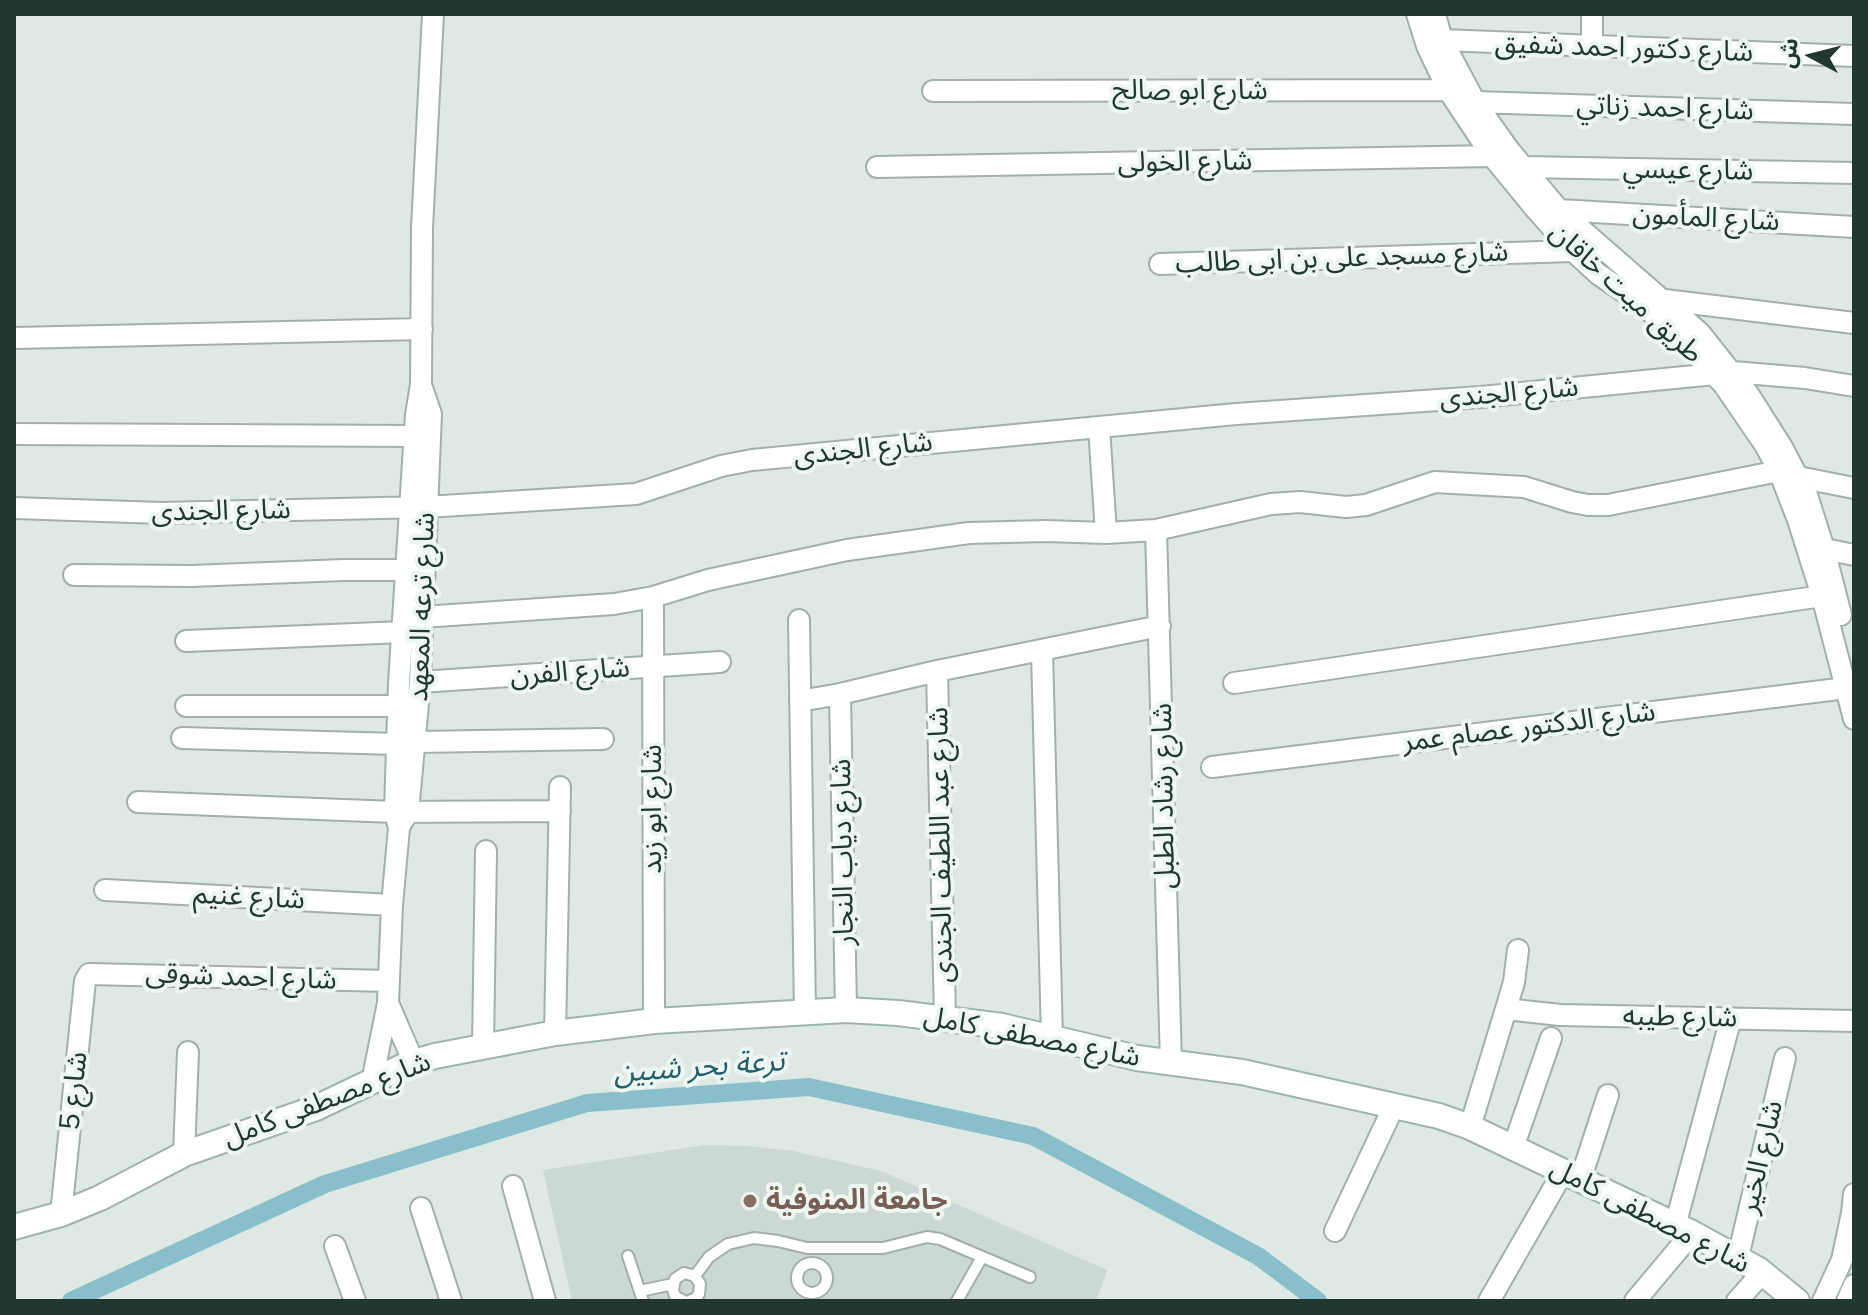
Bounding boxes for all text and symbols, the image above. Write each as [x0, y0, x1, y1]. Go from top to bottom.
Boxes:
north arrow [1772, 16, 1852, 96]
street label: شارع دكتور احمد شفيق [1494, 27, 1754, 69]
text: ش [1772, 36, 1804, 70]
street label: شارع ابو صالح [1112, 74, 1268, 108]
street label: شارع احمد زناتي [1576, 88, 1754, 128]
street label: شارع الخولى [1117, 144, 1253, 180]
street label: شارع عيسي [1622, 152, 1754, 188]
street label: شارع المأمون [1632, 197, 1780, 239]
street label: طريق ميت خاقان [1542, 215, 1710, 371]
street label: شارع مسجد على بن ابى طالب [1175, 235, 1509, 281]
street label: شارع الجندى [1438, 370, 1580, 416]
street label: شارع الجندى [792, 425, 934, 473]
street label: شارع الجندى [151, 493, 291, 529]
street label: شارع ترعه المعهد [402, 512, 442, 702]
street label: شارع الفرن [509, 651, 631, 693]
street label: شارع الدكتور عصام عمر [1401, 695, 1657, 759]
street label: شارع رشاد الطبل [1146, 703, 1182, 889]
street label: شارع عبد اللطيف الجندى [922, 707, 960, 983]
street label: شارع ابو زيد [636, 744, 670, 874]
street label: شارع دياب النجار [825, 758, 861, 946]
street label: شارع غنيم [192, 877, 306, 917]
street label: شارع احمد شوقى [145, 957, 337, 997]
street label: شارع طيبه [1622, 999, 1738, 1035]
street label: شارع مصطفى كامل [921, 1000, 1143, 1074]
water label: ترعة بحر شبين [612, 1043, 786, 1091]
street label: شارع مصطفى كامل [218, 1045, 436, 1155]
street label: شارع 5 [53, 1050, 95, 1132]
street label: شارع الخير [1732, 1097, 1790, 1217]
street label: شارع مصطفى كامل [1545, 1151, 1755, 1281]
place label: جامعة المنوفية [766, 1184, 948, 1218]
marker: جامعة المنوفية [741, 1192, 759, 1210]

